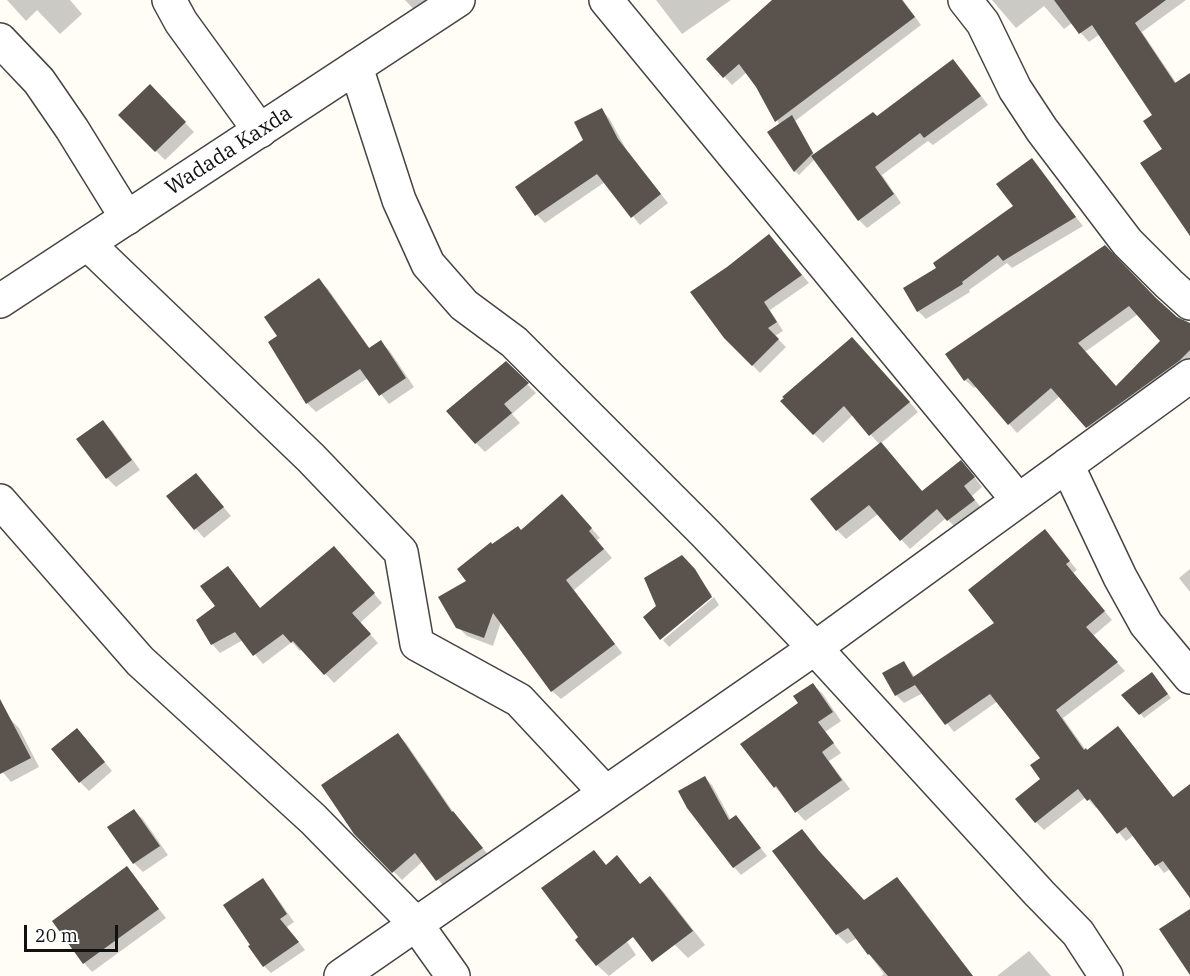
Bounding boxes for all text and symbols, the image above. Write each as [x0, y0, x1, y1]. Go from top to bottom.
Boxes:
street label: Wadada Kaxda [161, 101, 297, 201]
scale bar [27, 913, 122, 951]
text: 20 m [35, 924, 78, 947]

